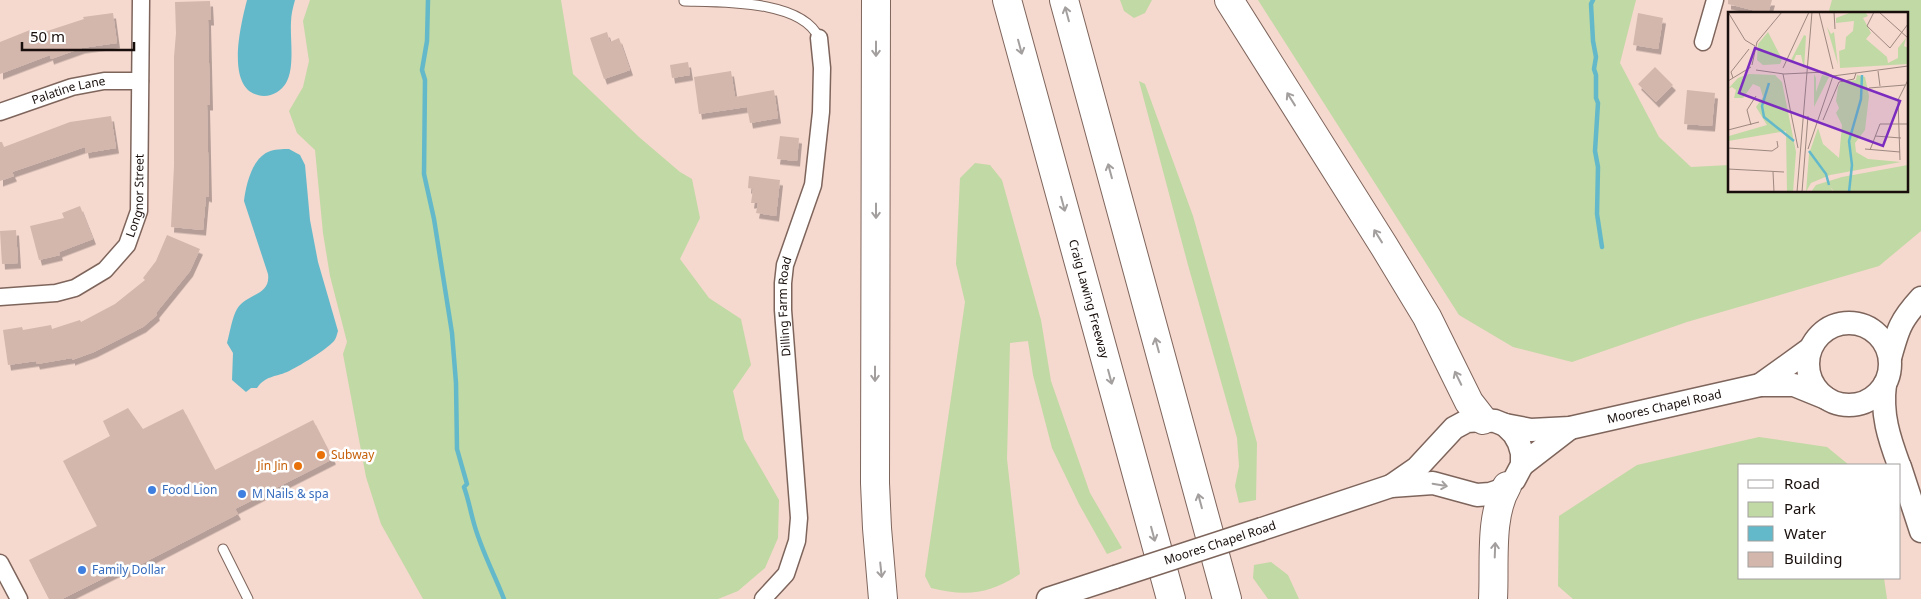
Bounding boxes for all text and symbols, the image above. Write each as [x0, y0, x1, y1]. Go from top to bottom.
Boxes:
one-way arrow [1062, 7, 1072, 23]
inset map [1728, 12, 1908, 192]
scale bar [22, 20, 135, 52]
text: 50 m [30, 26, 65, 46]
one-way arrow [1016, 39, 1025, 55]
one-way arrow [871, 40, 881, 56]
street label: Palatine Lane [29, 72, 107, 108]
one-way arrow [1286, 92, 1297, 106]
street label: Longnor Street [121, 153, 148, 240]
one-way arrow [1105, 163, 1114, 179]
one-way arrow [1058, 195, 1068, 211]
one-way arrow [871, 202, 881, 219]
one-way arrow [1373, 230, 1383, 244]
street label: Craig Lawing Freeway [1065, 237, 1114, 361]
street label: Dilling Farm Road [774, 254, 795, 357]
one-way arrow [1152, 337, 1162, 353]
one-way arrow [870, 365, 880, 381]
one-way arrow [1106, 369, 1115, 385]
one-way arrow [1453, 371, 1462, 386]
street label: Moores Chapel Road [1605, 385, 1723, 427]
place label: Subway [331, 446, 375, 463]
marker: Subway [315, 449, 327, 461]
place label: Jin Jin [256, 457, 288, 474]
marker: Jin Jin [292, 460, 304, 472]
legend [1738, 464, 1901, 579]
text: Road [1784, 473, 1820, 493]
one-way arrow [1431, 480, 1447, 490]
place label: Food Lion [162, 481, 217, 498]
marker: Food Lion [146, 484, 158, 496]
place label: M Nails & spa [252, 485, 329, 502]
marker: M Nails & spa [236, 488, 248, 500]
one-way arrow [1195, 494, 1205, 510]
text: Park [1784, 498, 1816, 518]
street label: Moores Chapel Road [1162, 516, 1278, 569]
text: Water [1784, 523, 1826, 543]
one-way arrow [1149, 526, 1158, 542]
one-way arrow [1490, 543, 1499, 559]
text: Building [1784, 548, 1842, 568]
place label: Family Dollar [92, 561, 166, 578]
one-way arrow [876, 561, 886, 577]
marker: Family Dollar [76, 564, 88, 576]

